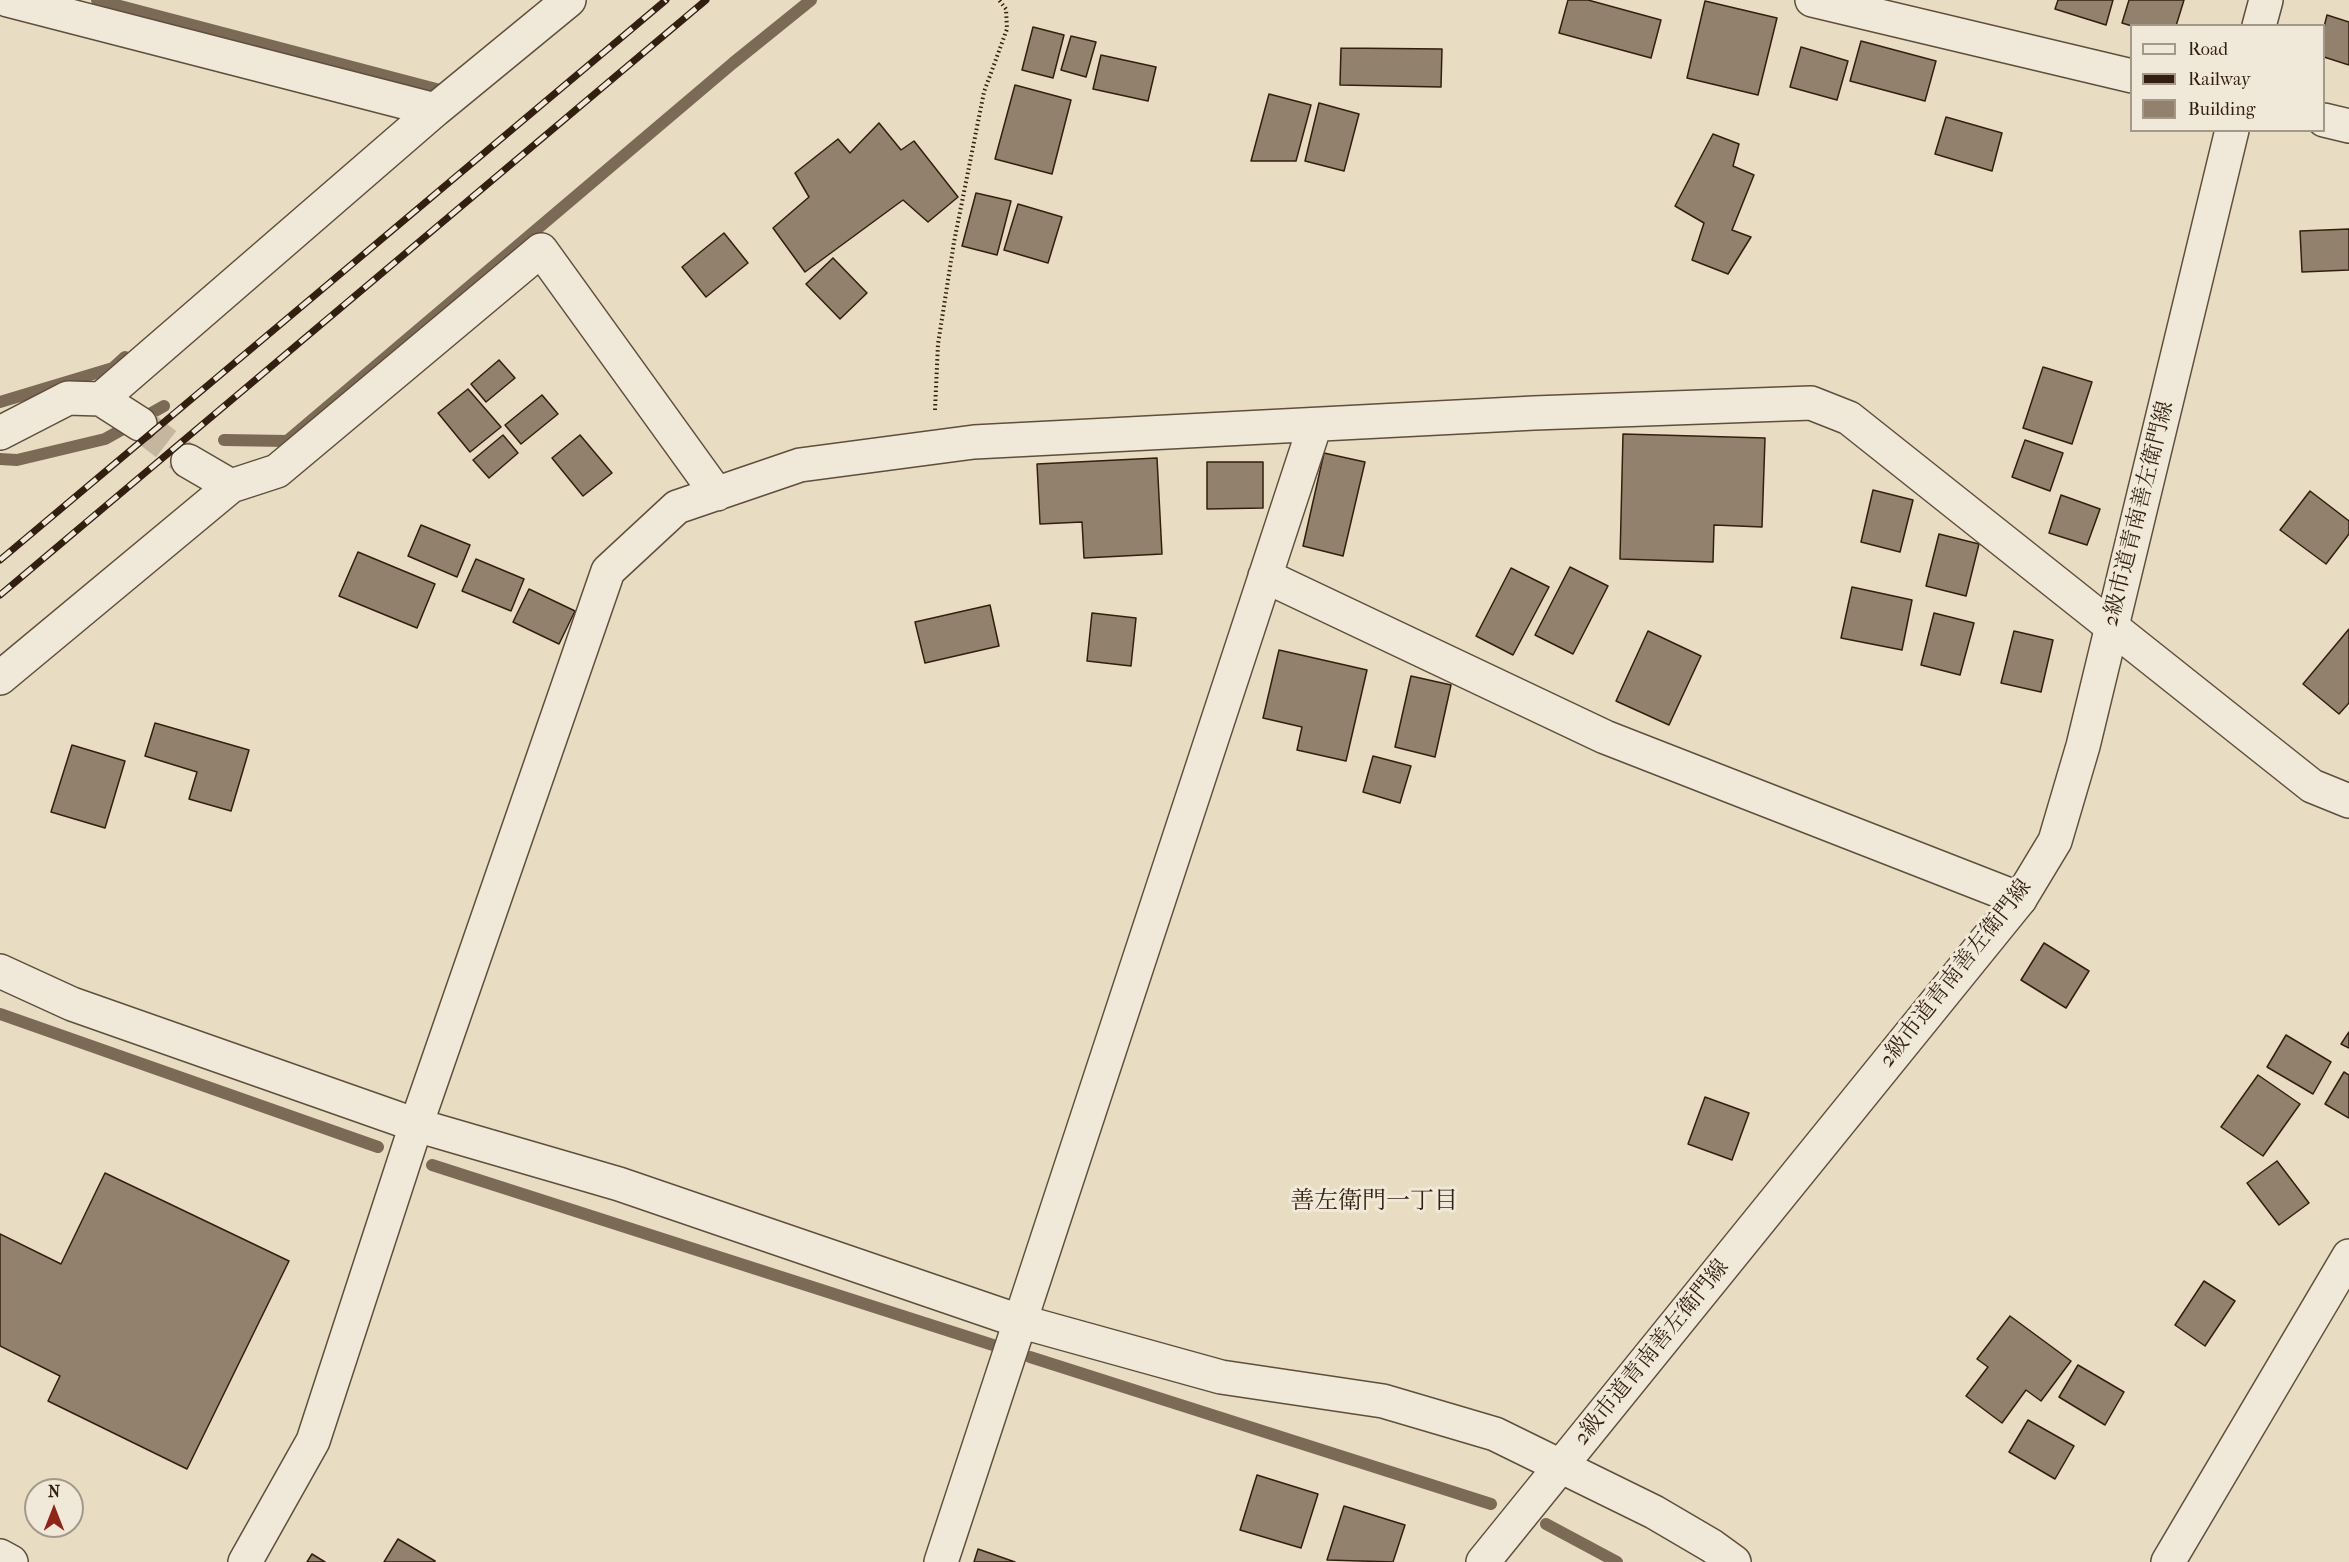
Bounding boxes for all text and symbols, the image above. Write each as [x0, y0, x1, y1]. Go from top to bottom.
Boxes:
legend [2130, 24, 2325, 132]
text: Road [2188, 39, 2228, 60]
text: Railway [2188, 69, 2251, 90]
text: Building [2188, 99, 2255, 120]
street label: 2級市道青南善左衛門線 [2098, 399, 2180, 629]
street label: 2級市道青南善左衛門線 [1874, 875, 2038, 1073]
district label: 善左衛門一丁目 [1290, 1188, 1458, 1216]
street label: 2級市道青南善左衛門線 [1569, 1255, 1735, 1451]
north arrow [24, 1478, 84, 1538]
text: N [48, 1482, 60, 1501]

